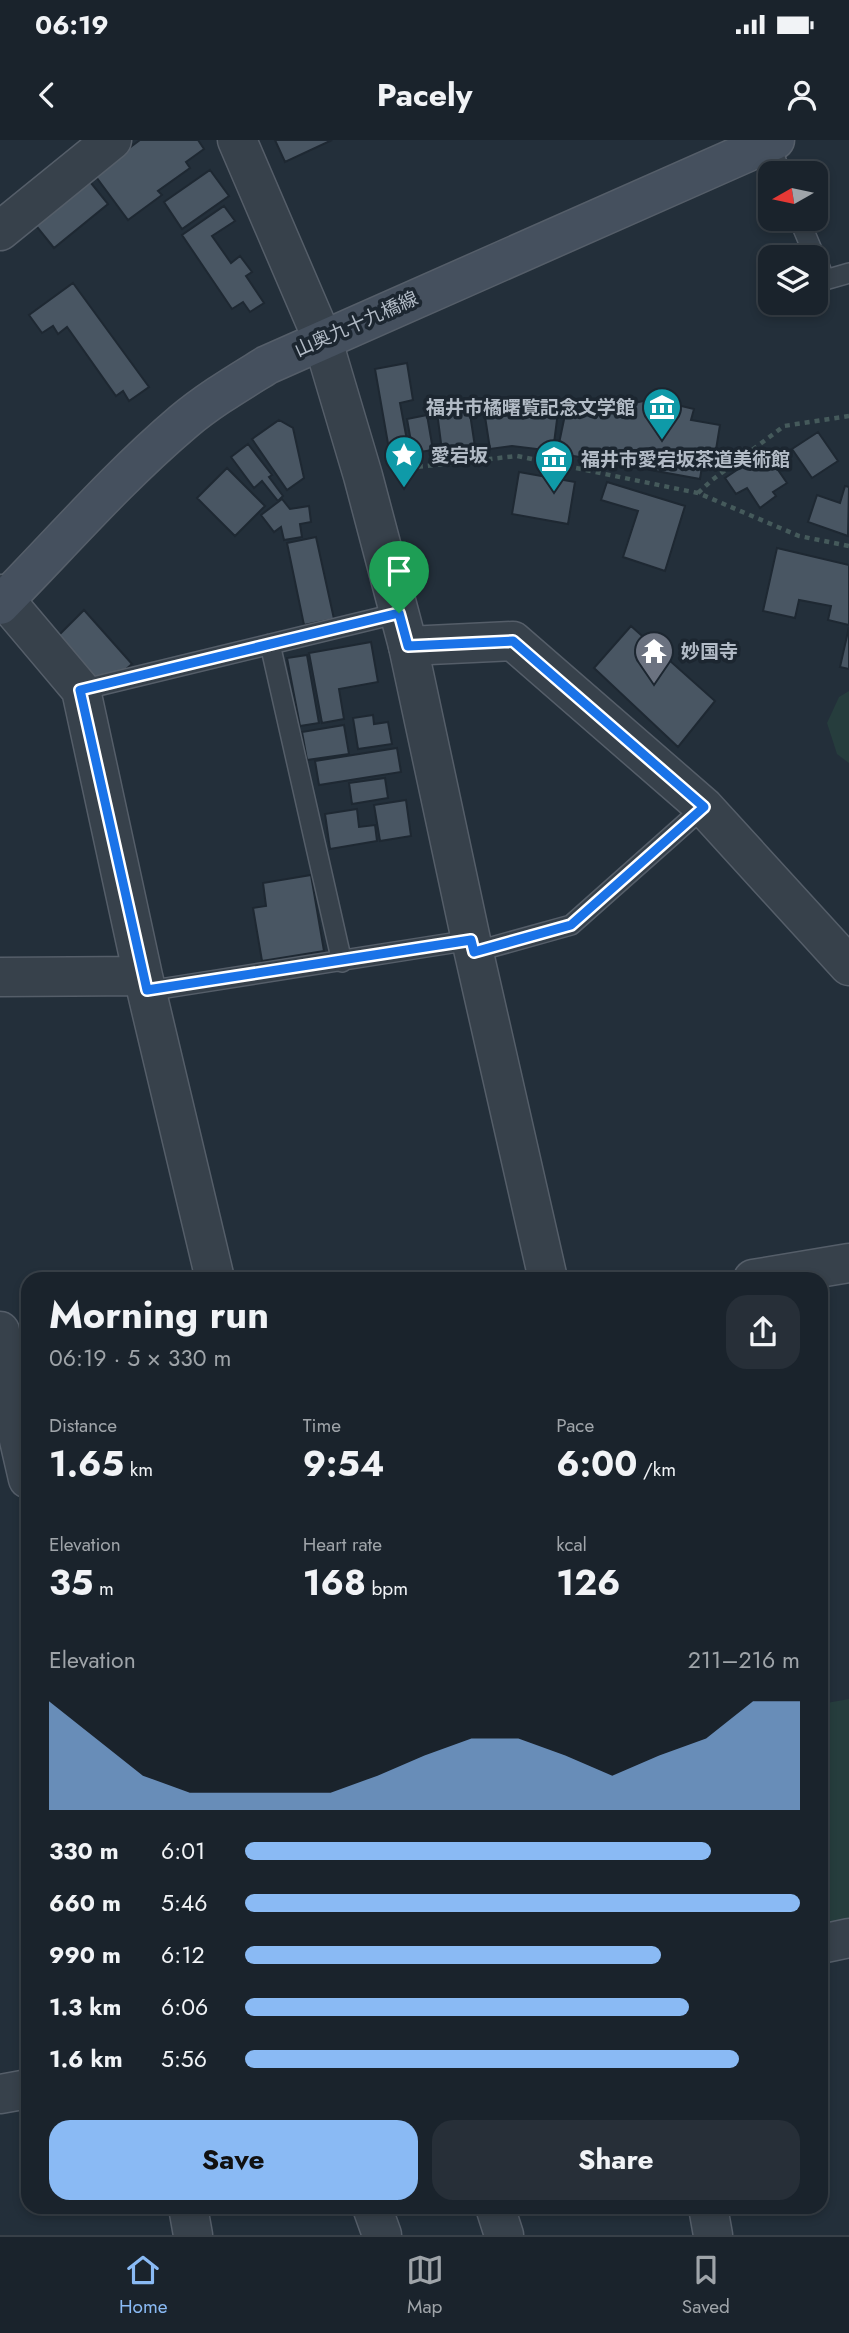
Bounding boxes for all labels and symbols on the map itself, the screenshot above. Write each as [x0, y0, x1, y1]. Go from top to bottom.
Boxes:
north arrow [758, 161, 828, 231]
street label: 山奥九十九橋線 [290, 285, 422, 363]
museum icon: 福井市橘曙覧記念文学館 [641, 386, 683, 441]
place label: 福井市橘曙覧記念文学館 [426, 394, 635, 421]
place icon: 愛宕坂 [383, 434, 425, 489]
museum icon: 福井市愛宕坂茶道美術館 [533, 438, 575, 493]
place label: 愛宕坂 [431, 442, 488, 469]
place label: 福井市愛宕坂茶道美術館 [581, 446, 790, 473]
pin [369, 541, 429, 613]
temple icon: 妙国寺 [633, 630, 675, 685]
place label: 妙国寺 [681, 638, 738, 665]

